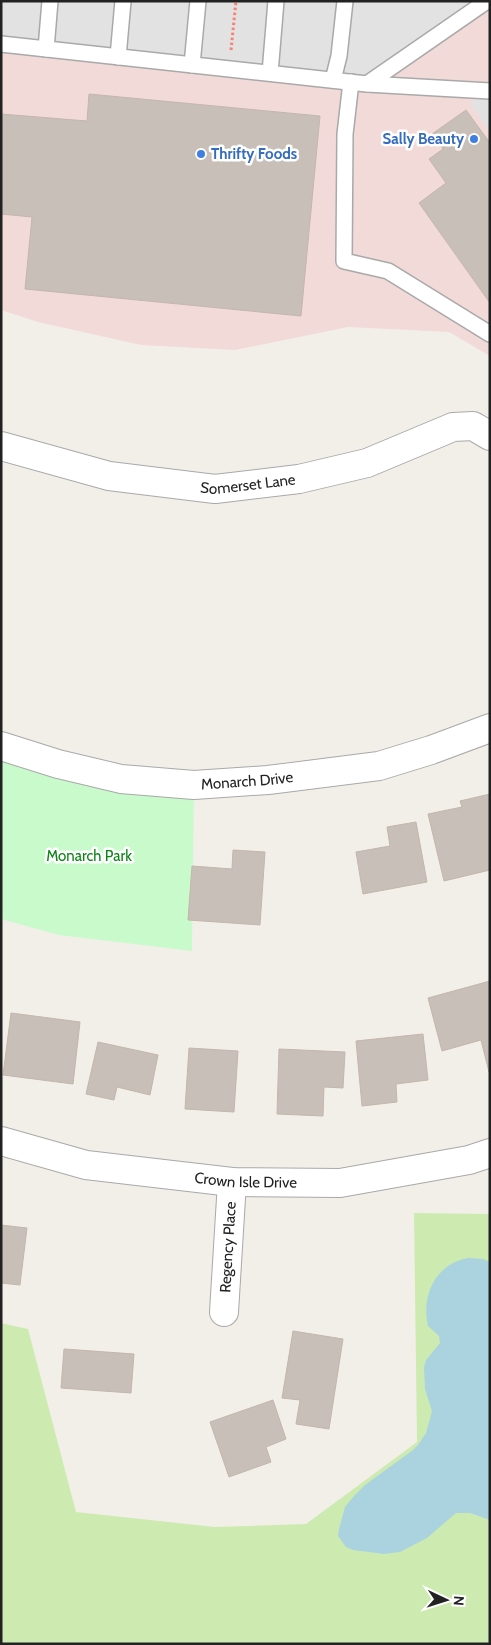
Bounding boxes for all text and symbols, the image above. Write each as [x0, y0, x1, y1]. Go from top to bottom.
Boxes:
place label: Sally Beauty [383, 130, 465, 148]
marker: Sally Beauty [468, 133, 480, 145]
place label: Thrifty Foods [211, 145, 297, 163]
marker: Thrifty Foods [195, 148, 207, 160]
street label: Somerset Lane [199, 470, 297, 498]
street label: Monarch Drive [200, 768, 294, 794]
park label: Monarch Park [46, 847, 132, 865]
street label: Crown Isle Drive [194, 1169, 297, 1192]
street label: Regency Place [216, 1201, 240, 1293]
north arrow [421, 1575, 471, 1625]
text: N [450, 1595, 468, 1606]

